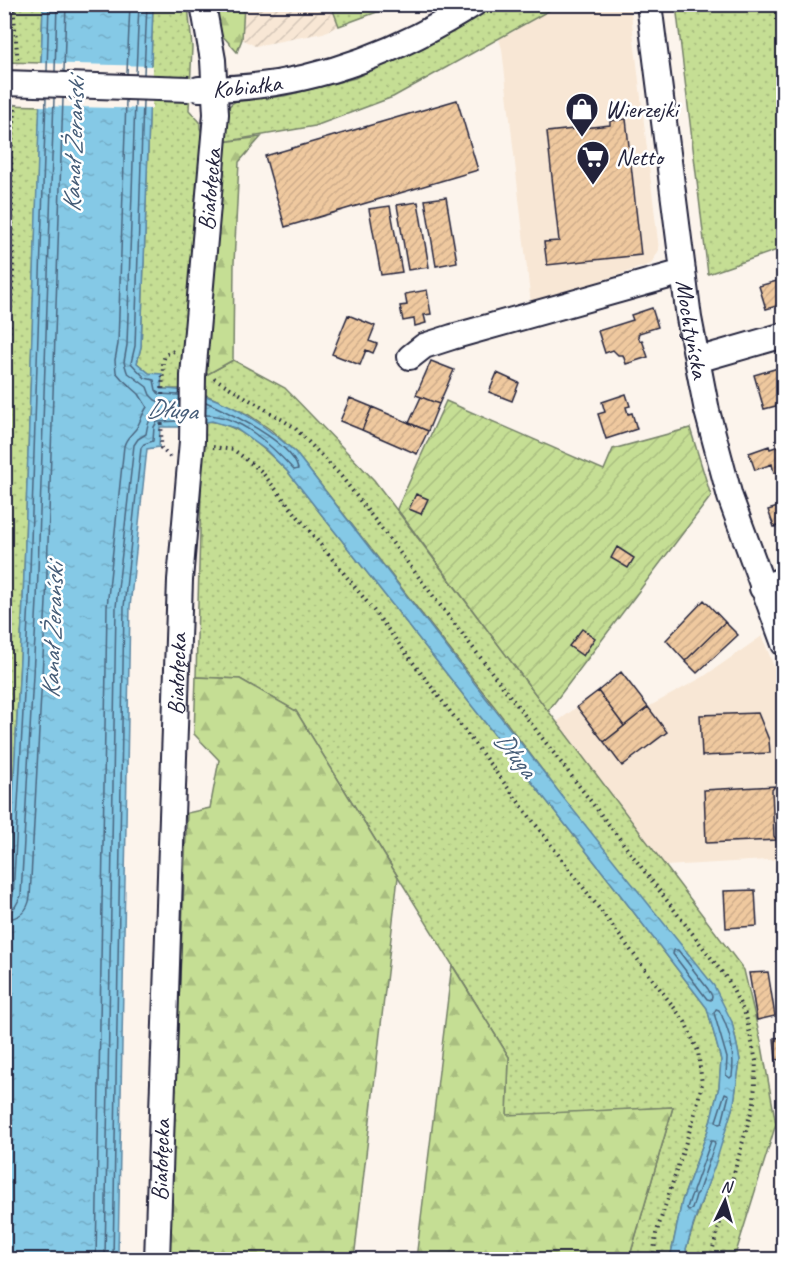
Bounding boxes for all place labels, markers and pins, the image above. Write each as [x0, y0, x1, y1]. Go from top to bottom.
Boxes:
shop icon: Wierzejki [564, 91, 600, 138]
place label: Wierzejki [605, 94, 680, 124]
supermarket icon: Netto [575, 139, 611, 186]
place label: Netto [616, 142, 665, 172]

